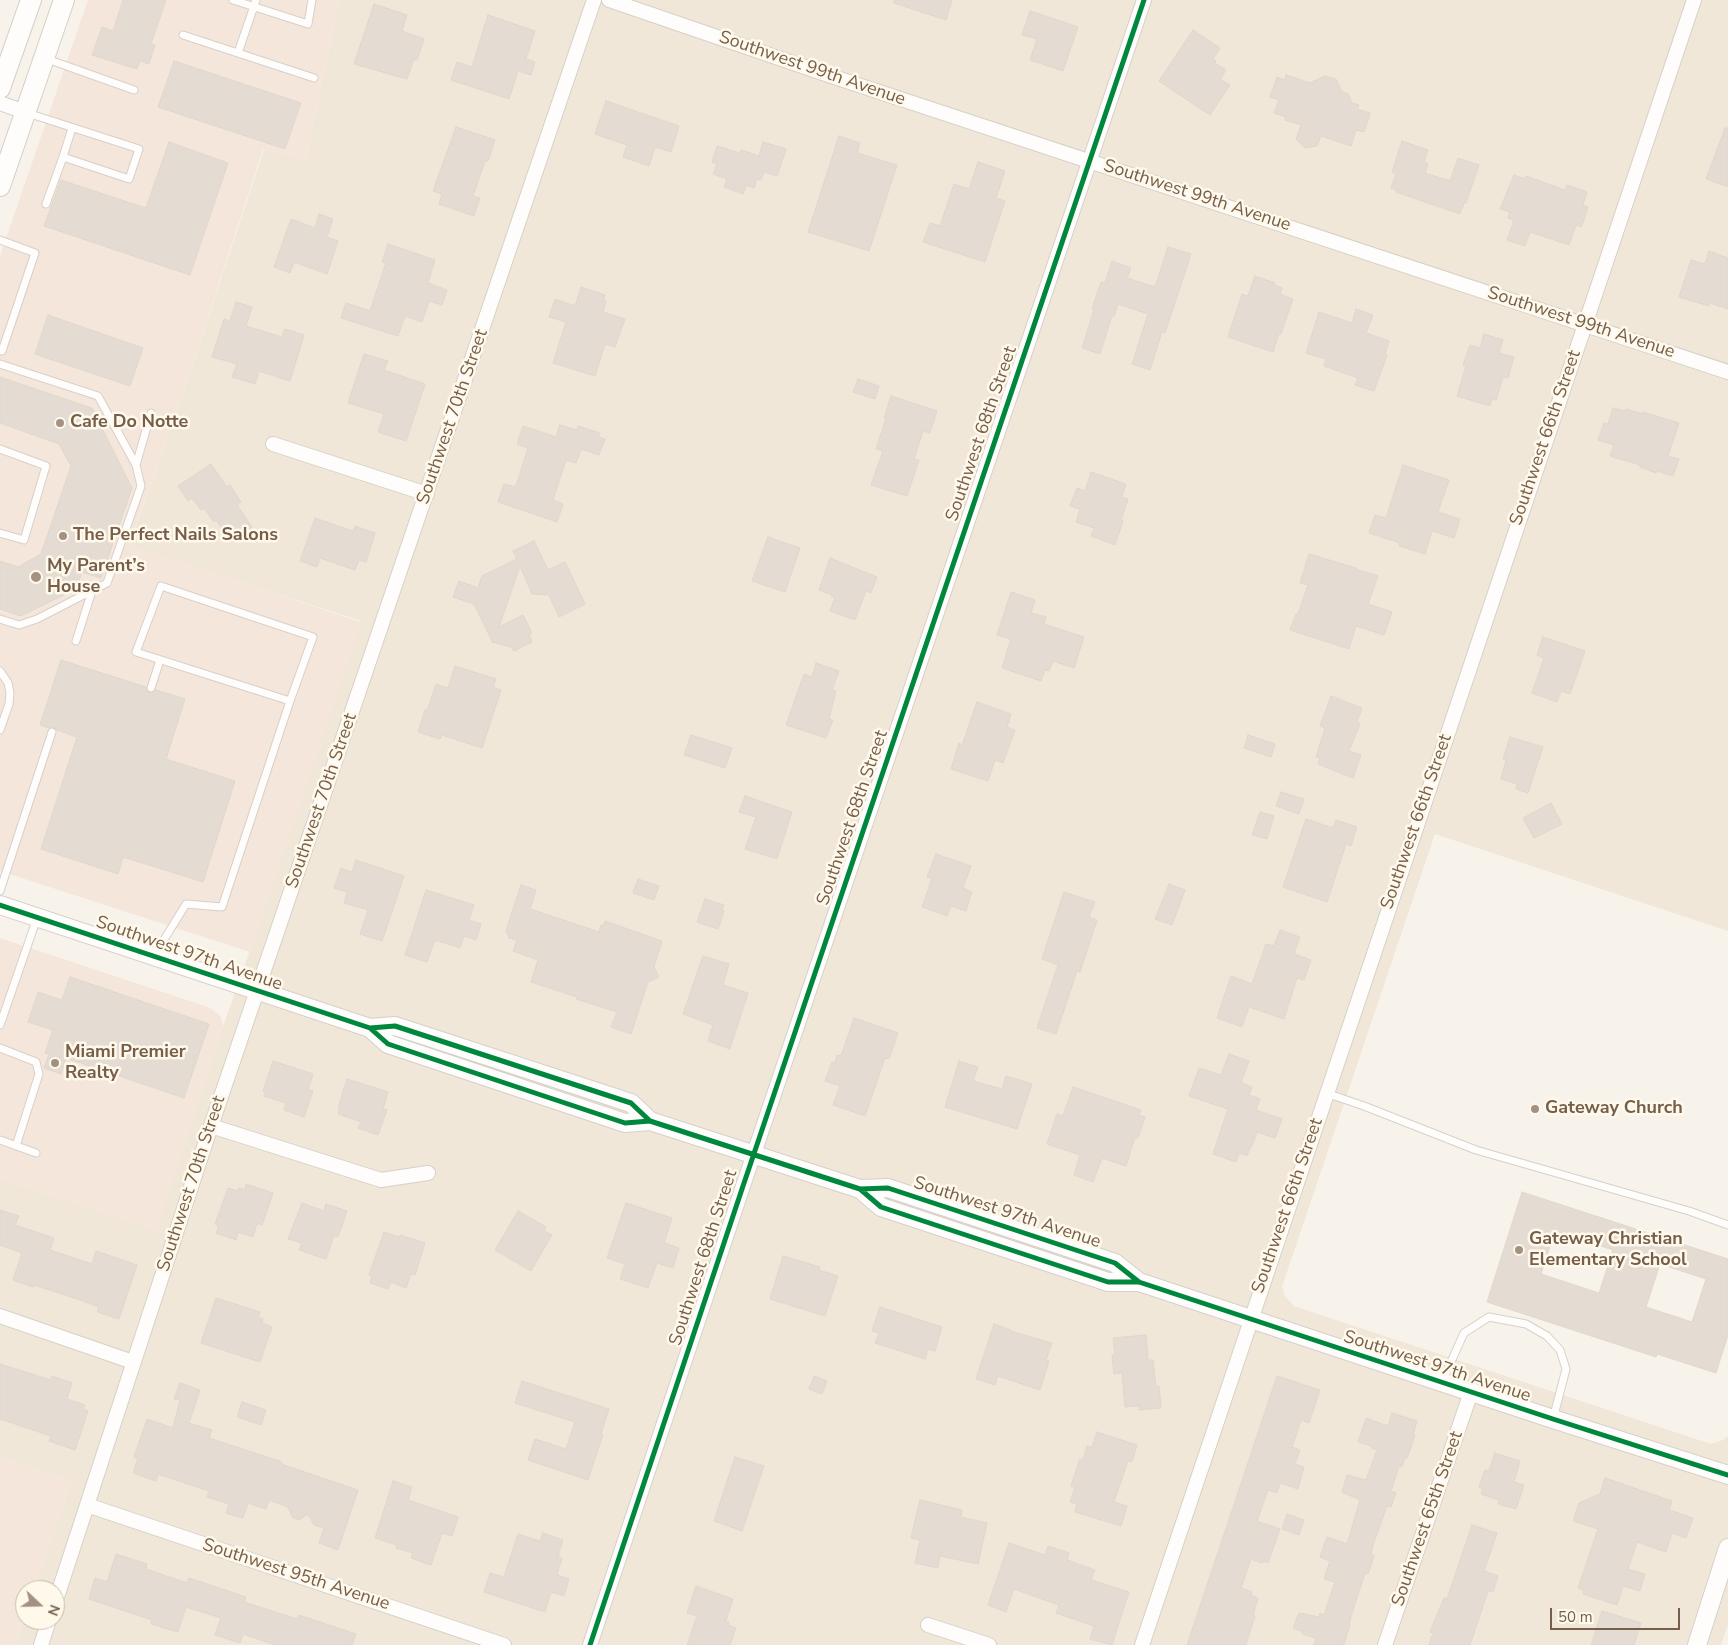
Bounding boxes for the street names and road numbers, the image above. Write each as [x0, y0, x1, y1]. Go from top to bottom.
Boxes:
street label: Southwest 99th Avenue [716, 27, 908, 111]
street label: Southwest 99th Avenue [1101, 155, 1293, 237]
street label: Southwest 99th Avenue [1485, 282, 1677, 364]
street label: Southwest 70th Street [413, 327, 493, 507]
street label: Southwest 68th Street [942, 344, 1022, 524]
street label: Southwest 66th Street [1506, 348, 1586, 528]
street label: Southwest 70th Street [282, 711, 362, 891]
street label: Southwest 68th Street [813, 728, 893, 908]
street label: Southwest 66th Street [1377, 732, 1457, 912]
street label: Southwest 97th Avenue [93, 912, 285, 996]
street label: Southwest 70th Street [153, 1093, 231, 1275]
street label: Southwest 66th Street [1248, 1116, 1328, 1296]
street label: Southwest 68th Street [665, 1167, 743, 1349]
street label: Southwest 97th Avenue [911, 1172, 1103, 1254]
street label: Southwest 97th Avenue [1341, 1326, 1533, 1408]
street label: Southwest 65th Street [1388, 1429, 1468, 1609]
street label: Southwest 95th Avenue [200, 1534, 392, 1616]

